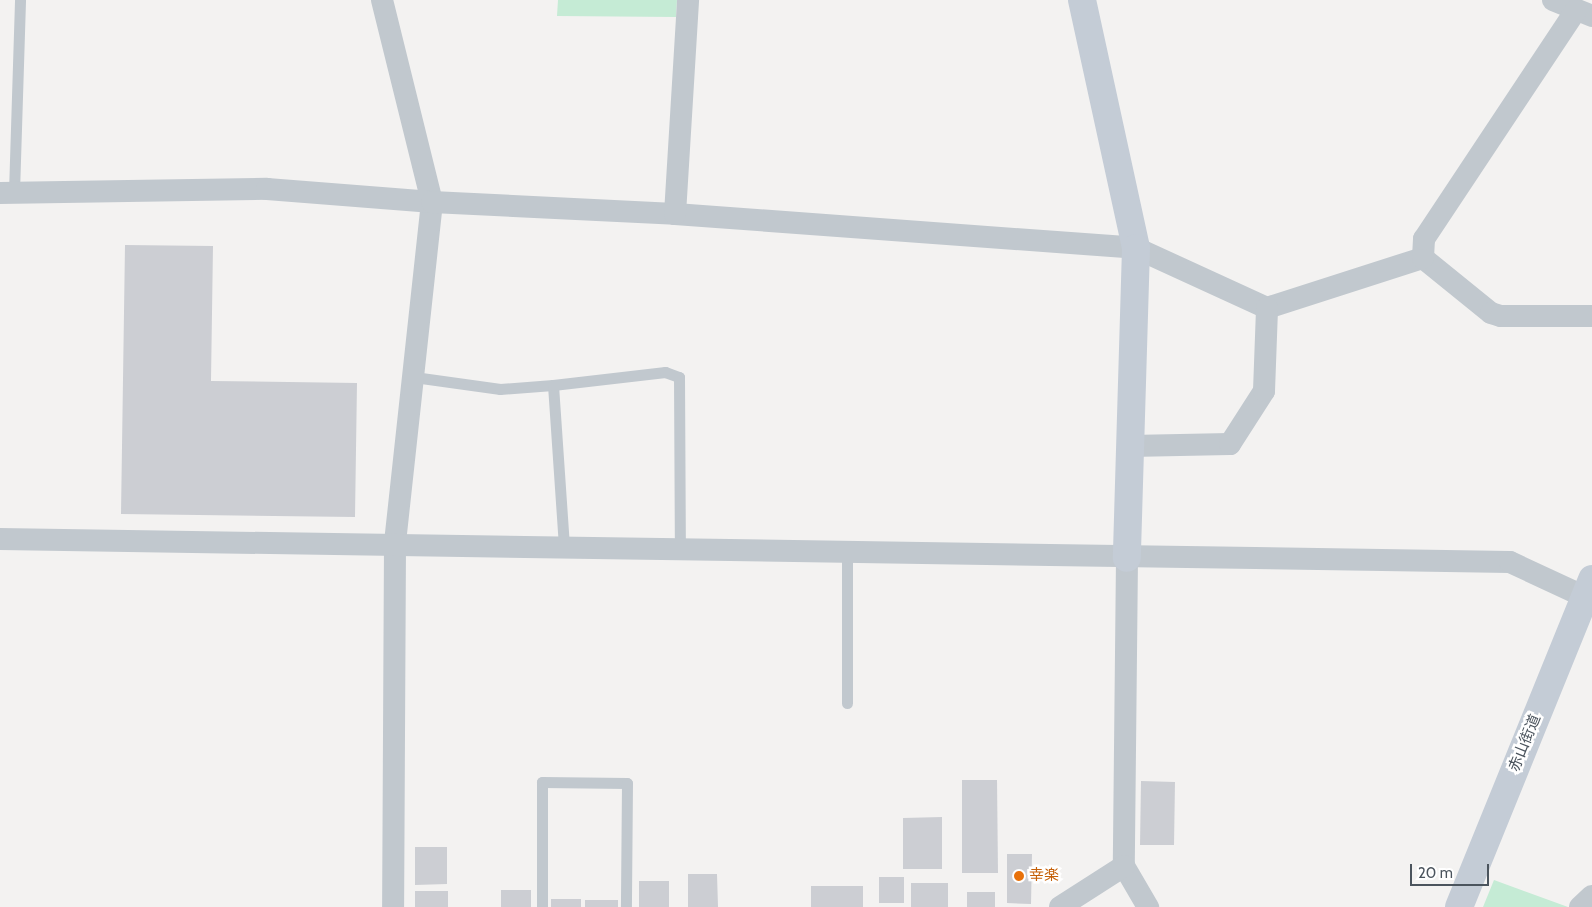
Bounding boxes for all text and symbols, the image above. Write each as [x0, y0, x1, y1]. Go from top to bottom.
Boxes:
street label: 赤山街道 [1505, 712, 1545, 774]
scale bar [1412, 854, 1491, 886]
text: 20 m [1418, 864, 1453, 882]
place label: 幸楽 [1029, 867, 1059, 885]
marker: 幸楽 [1013, 870, 1025, 882]

